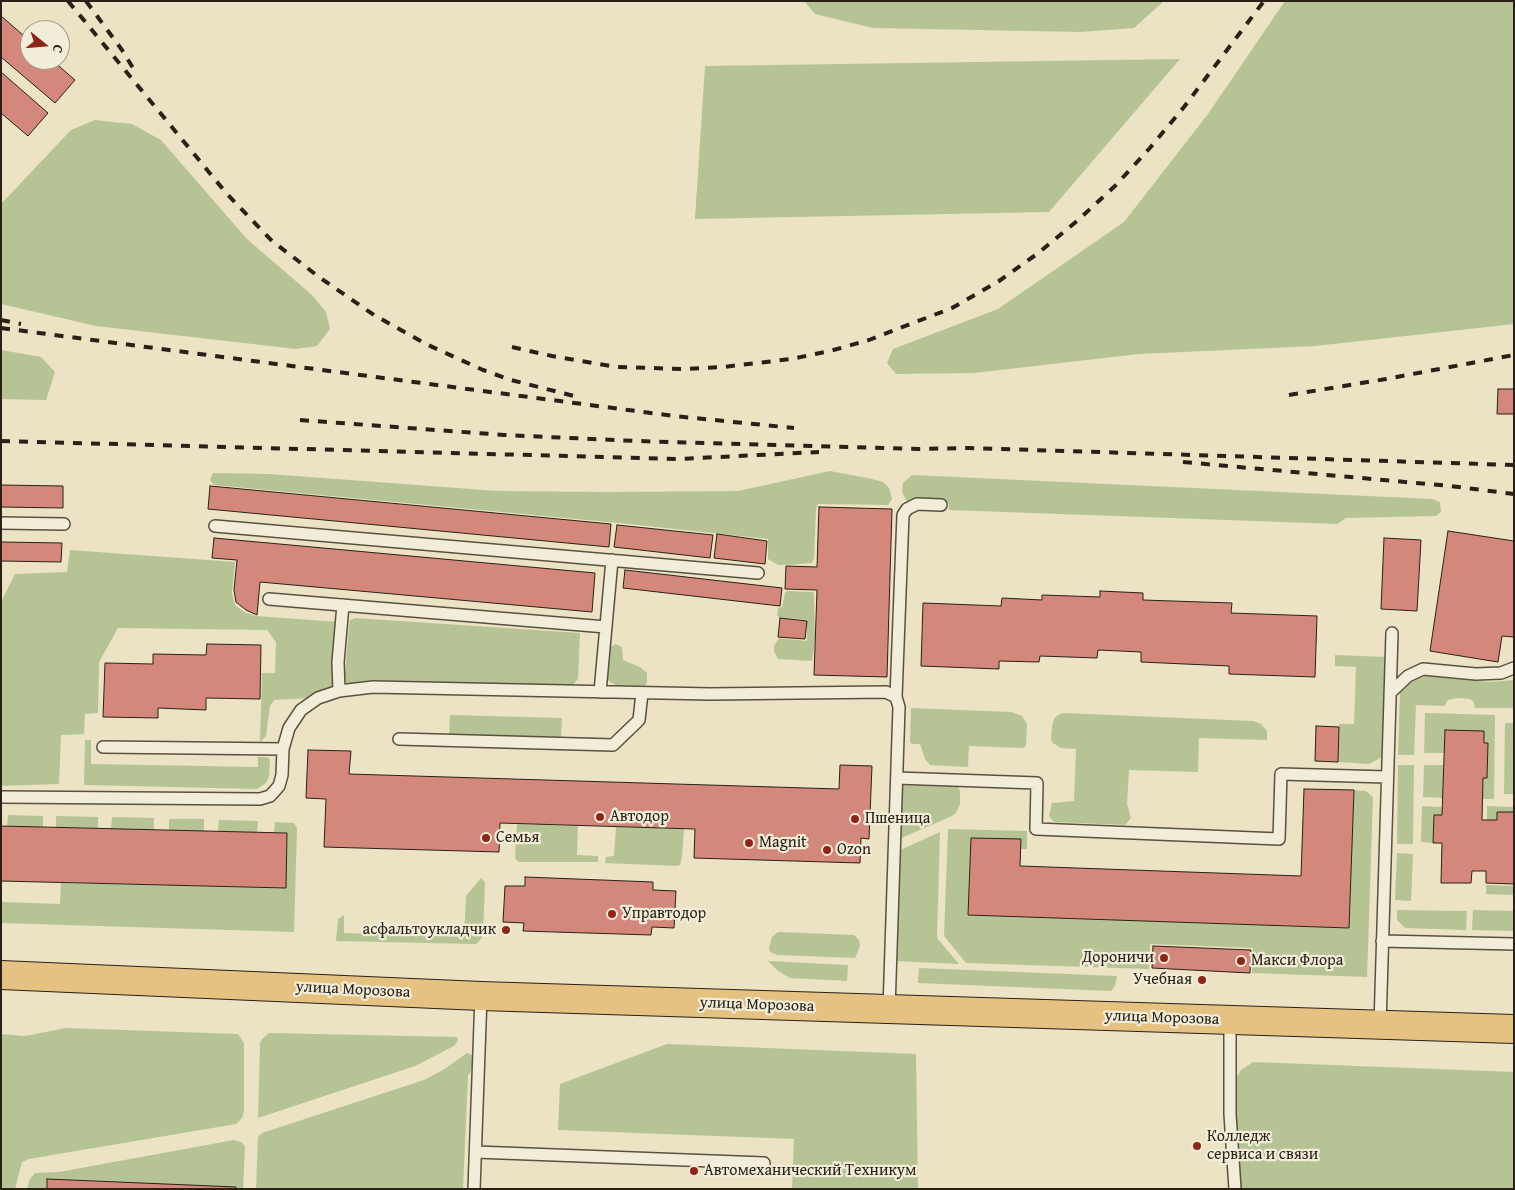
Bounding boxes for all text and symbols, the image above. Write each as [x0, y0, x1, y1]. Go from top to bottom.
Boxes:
north arrow [20, 20, 70, 70]
text: С [48, 42, 69, 56]
place label: Автодор [610, 807, 669, 827]
place label: Пшеница [865, 809, 930, 829]
marker: Автодор [594, 811, 606, 823]
marker: Пшеница [849, 813, 861, 825]
place label: Семья [496, 828, 539, 848]
marker: Семья [480, 832, 492, 844]
place label: Magnit [759, 833, 807, 853]
marker: Magnit [743, 837, 755, 849]
place label: Ozon [837, 840, 871, 860]
marker: Ozon [821, 844, 833, 856]
place label: Управтодор [622, 904, 706, 924]
marker: Управтодор [606, 908, 618, 920]
place label: асфальтоукладчик [363, 920, 496, 940]
marker: асфальтоукладчик [500, 924, 512, 936]
place label: Дороничи [1082, 948, 1154, 968]
place label: Макси Флора [1251, 951, 1343, 971]
marker: Дороничи [1158, 952, 1170, 964]
marker: Макси Флора [1235, 955, 1247, 967]
place label: Учебная [1133, 970, 1192, 990]
marker: Учебная [1196, 974, 1208, 986]
street label: улица Морозова [295, 977, 411, 1003]
street label: улица Морозова [699, 993, 815, 1017]
street label: улица Морозова [1104, 1006, 1220, 1030]
place label: Колледж сервиса и связи [1207, 1127, 1318, 1165]
marker: Колледж сервиса и связи [1191, 1140, 1203, 1152]
place label: Автомеханический Техникум [704, 1161, 916, 1181]
marker: Автомеханический Техникум [688, 1165, 700, 1177]

